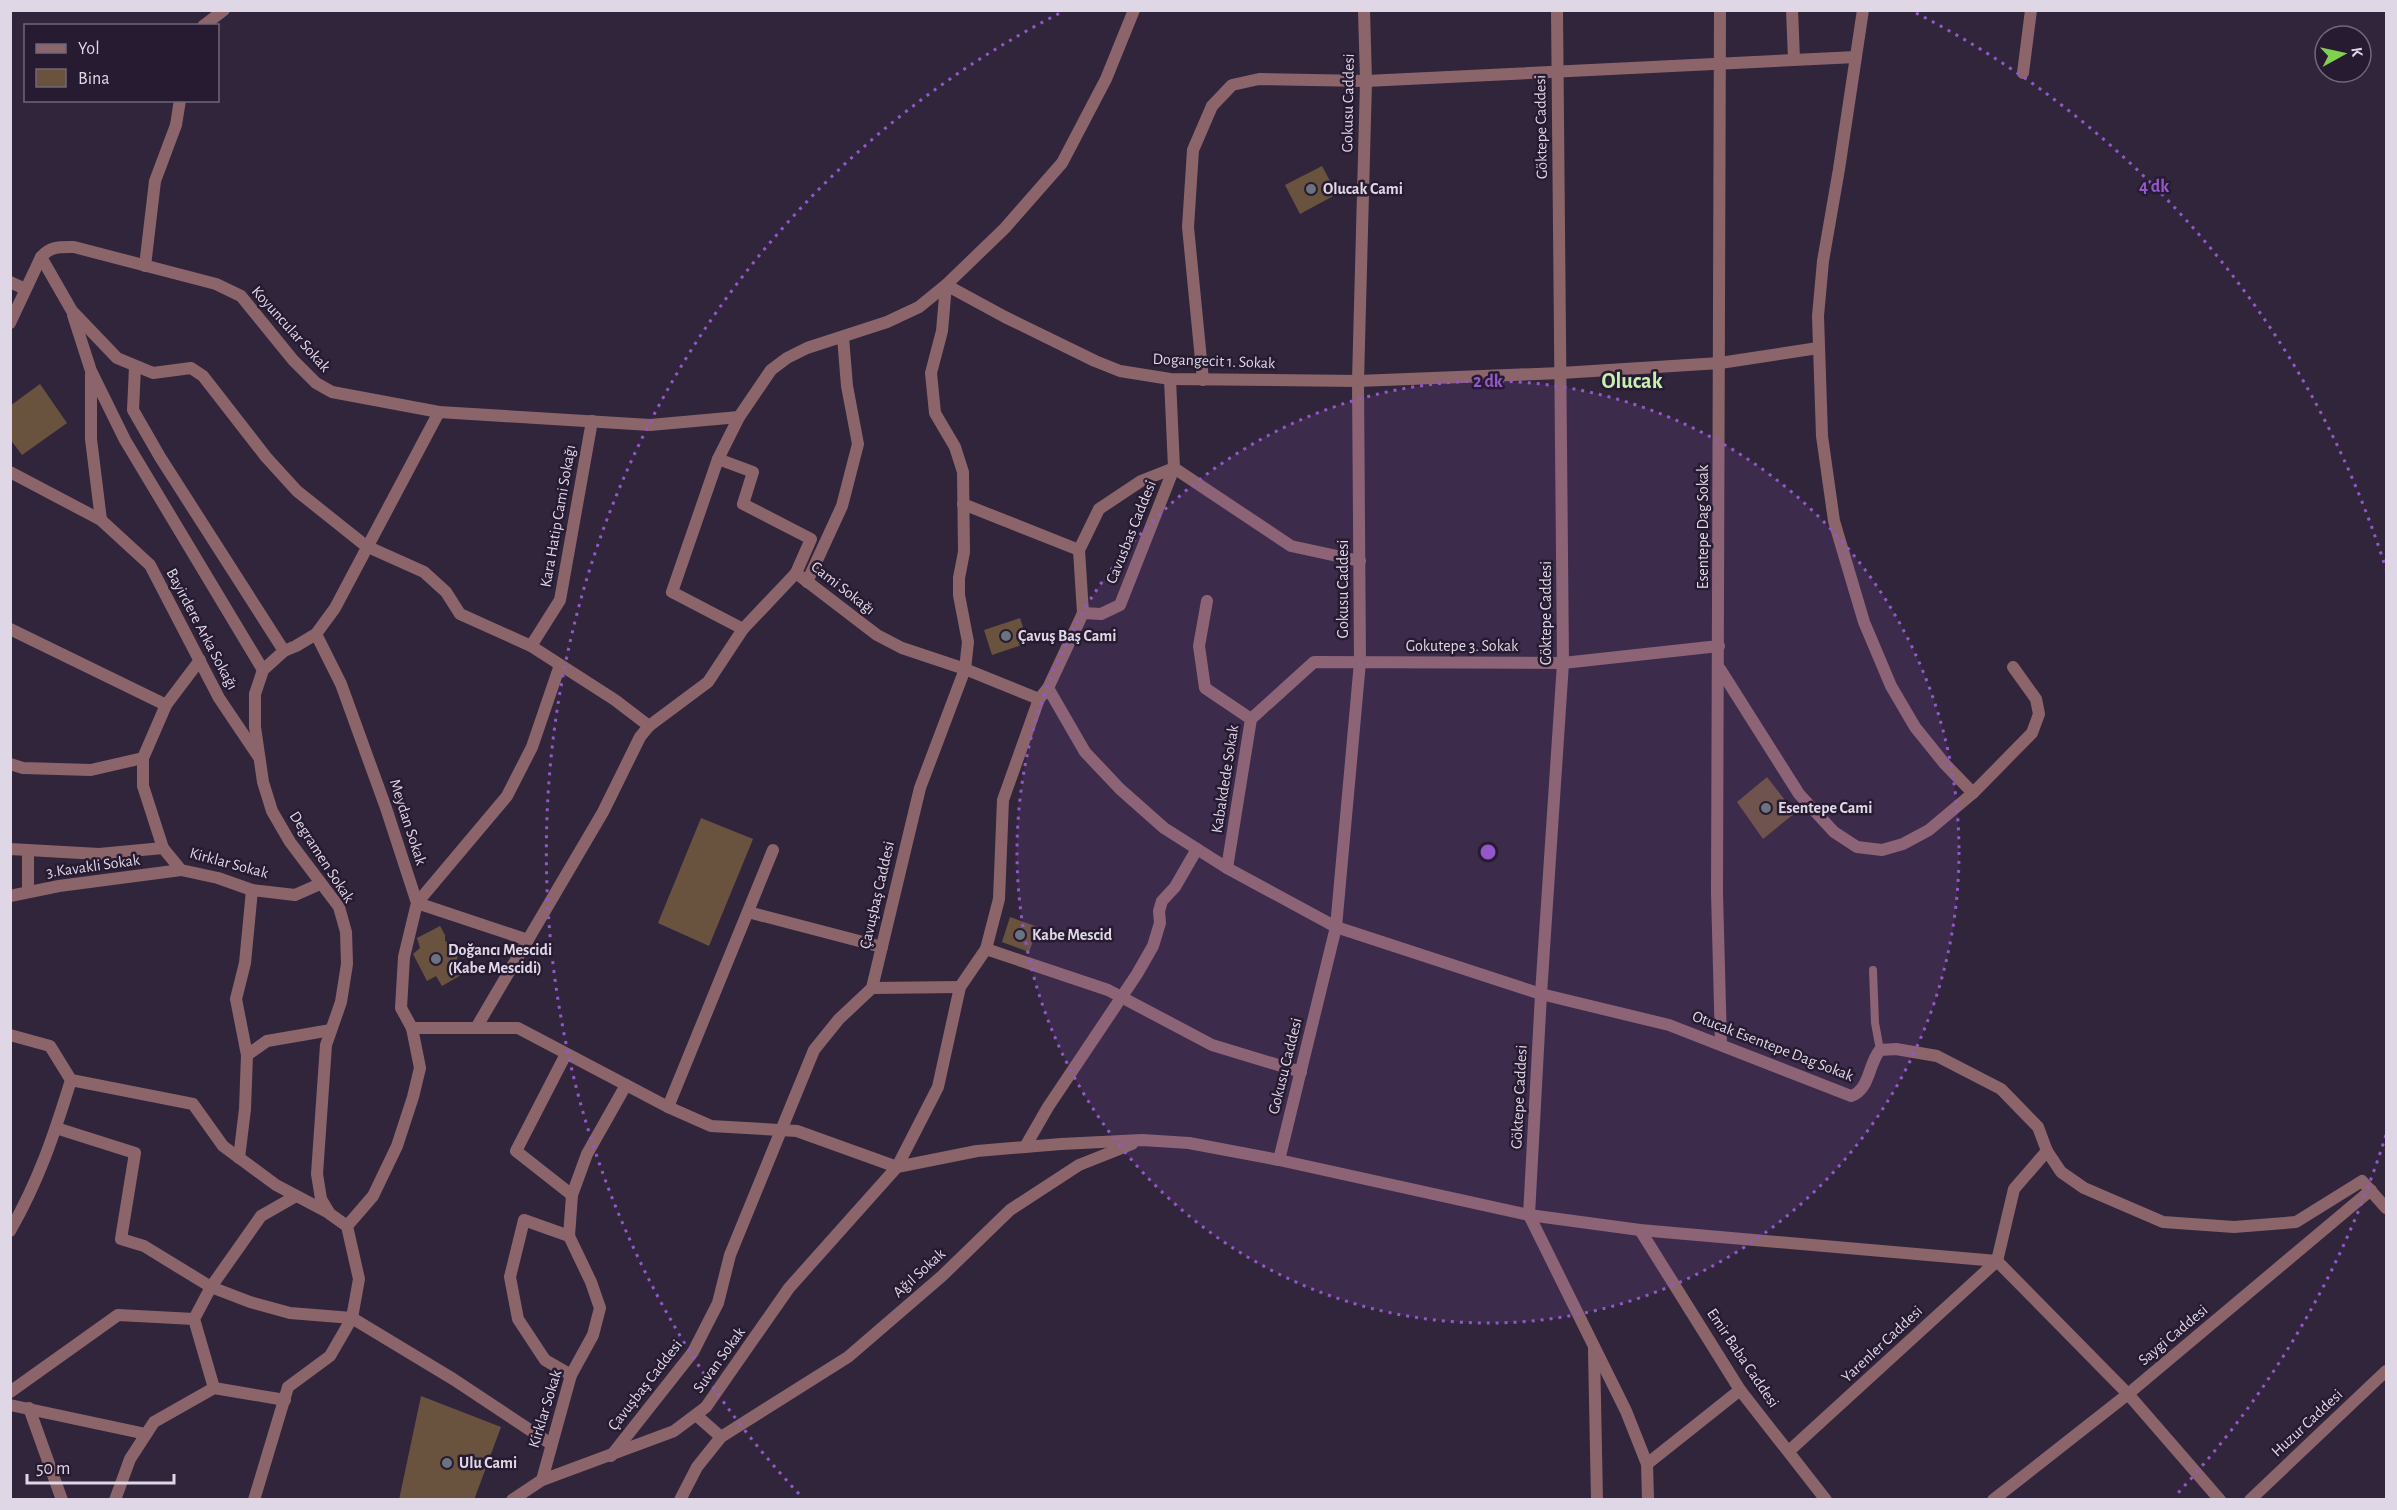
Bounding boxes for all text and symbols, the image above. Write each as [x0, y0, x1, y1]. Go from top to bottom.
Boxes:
legend [24, 24, 219, 102]
north arrow [2313, 24, 2373, 84]
text: Yol [78, 40, 100, 58]
text: K [2348, 46, 2366, 58]
street label: Gokusu Caddesi [1339, 53, 1357, 153]
text: Bina [78, 70, 110, 88]
street label: Göktepe Caddesi [1532, 75, 1550, 179]
text: 4 dk [2139, 178, 2169, 196]
place label: Olucak Cami [1323, 181, 1403, 197]
marker: Olucak Cami [1304, 182, 1318, 196]
street label: Koyuncular Sokak [248, 283, 334, 376]
street label: Dogangecit 1. Sokak [1152, 351, 1276, 371]
district label: Olucak [1601, 370, 1663, 392]
text: 2 dk [1473, 373, 1503, 391]
street label: Kara Hatip Cami Sokağı [538, 443, 578, 589]
street label: Esentepe Dag Sokak [1695, 464, 1711, 589]
street label: Cavusbas Caddesi [1103, 478, 1159, 586]
street label: Gokusu Caddesi [1335, 540, 1351, 638]
street label: Cami Sokağı [808, 558, 878, 618]
street label: Göktepe Caddesi [1538, 561, 1554, 665]
street label: Bayirdere Arka Sokağı [162, 566, 241, 693]
place label: Çavuş Baş Cami [1018, 628, 1116, 644]
marker: Çavuş Baş Cami [999, 629, 1013, 643]
street label: Gokutepe 3. Sokak [1406, 638, 1519, 654]
street label: Kabakdede Sokak [1209, 723, 1242, 834]
street label: Meydan Sokak [386, 777, 430, 868]
place label: Esentepe Cami [1778, 800, 1872, 816]
marker: Esentepe Cami [1759, 801, 1773, 815]
street label: Degramen Sokak [287, 808, 358, 906]
street label: Çavuşbaş Caddesi [857, 840, 897, 950]
centre of rings [1478, 842, 1498, 862]
street label: Kirklar Sokak [188, 845, 271, 881]
street label: 3.Kavakli Sokak [45, 851, 142, 880]
place label: Kabe Mescid [1032, 927, 1113, 943]
marker: Kabe Mescid [1013, 928, 1027, 942]
place label: Doğancı Mescidi (Kabe Mescidi) [448, 942, 552, 976]
marker: Doğancı Mescidi (Kabe Mescidi) [429, 952, 443, 966]
street label: Otucak Esentepe Dag Sokak [1690, 1008, 1856, 1084]
street label: Gokusu Caddesi [1265, 1016, 1305, 1116]
street label: Göktepe Caddesi [1508, 1045, 1530, 1149]
street label: Ağıl Sokak [890, 1245, 949, 1300]
street label: Saygi Caddesi [2135, 1302, 2211, 1369]
street label: Yarenler Caddesi [1839, 1303, 1925, 1385]
street label: Emir Baba Caddesi [1704, 1306, 1782, 1410]
street label: Suvan Sokak [690, 1324, 748, 1396]
street label: Çavuşbaş Caddesi [605, 1337, 685, 1433]
street label: Kirklar Sokak [526, 1367, 565, 1450]
street label: Huzur Caddesi [2268, 1386, 2346, 1460]
scale bar [27, 1447, 174, 1485]
place label: Ulu Cami [459, 1455, 517, 1471]
marker: Ulu Cami [440, 1456, 454, 1470]
text: 50 m [36, 1460, 70, 1478]

